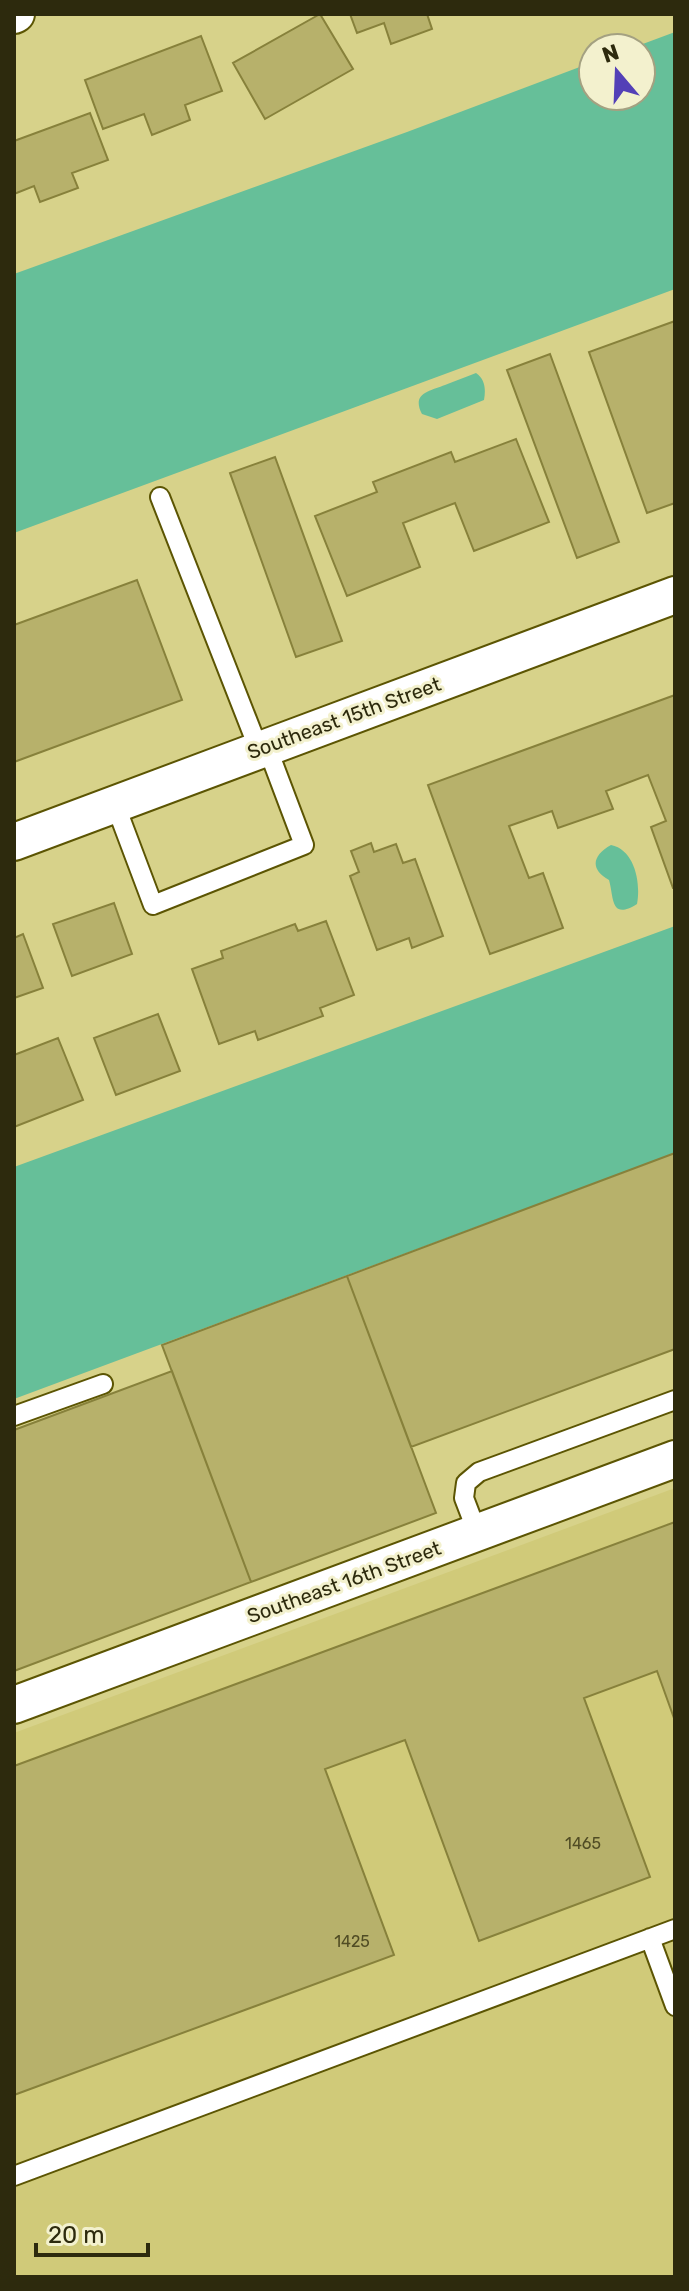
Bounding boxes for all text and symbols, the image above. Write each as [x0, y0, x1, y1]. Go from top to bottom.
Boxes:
north arrow [577, 32, 657, 112]
text: N [599, 38, 623, 69]
street label: Southeast 15th Street [244, 672, 444, 764]
street label: Southeast 16th Street [244, 1536, 444, 1628]
house number: 1465 [565, 1834, 601, 1853]
house number: 1425 [334, 1932, 370, 1951]
scale bar [36, 2207, 148, 2257]
text: 20 m [48, 2221, 105, 2249]

